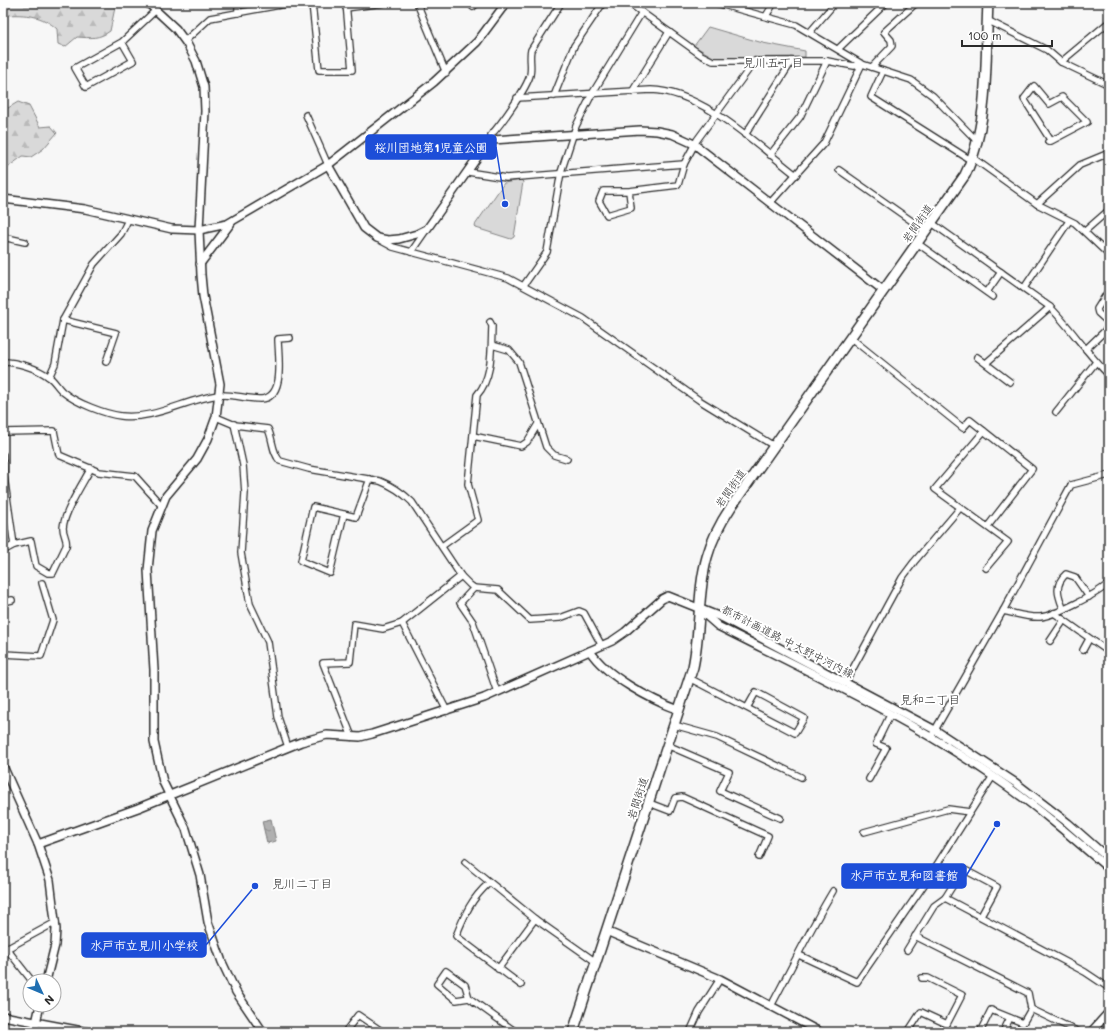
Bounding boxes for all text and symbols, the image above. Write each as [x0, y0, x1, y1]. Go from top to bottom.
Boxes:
scale bar [962, 22, 1052, 48]
text: 100 m [968, 27, 1002, 43]
district label: 見川五丁目 [743, 54, 803, 70]
callout: 桜川団地第1児童公園 [366, 135, 496, 159]
text: 桜川団地第1児童公園 [374, 139, 488, 155]
street label: 岩間街道 [898, 201, 936, 245]
street label: 岩間街道 [711, 466, 749, 510]
street label: 都市計画道路 中大野中河内線 [719, 601, 857, 681]
district label: 見和二丁目 [900, 691, 960, 707]
street label: 岩間街道 [623, 775, 651, 821]
callout: 水戸市立見和図書館 [842, 864, 966, 888]
text: 水戸市立見和図書館 [850, 867, 958, 883]
district label: 見川二丁目 [272, 875, 332, 891]
callout: 水戸市立見川小学校 [82, 933, 206, 957]
text: 水戸市立見川小学校 [90, 937, 198, 953]
north arrow [22, 973, 62, 1013]
text: N [41, 992, 58, 1009]

